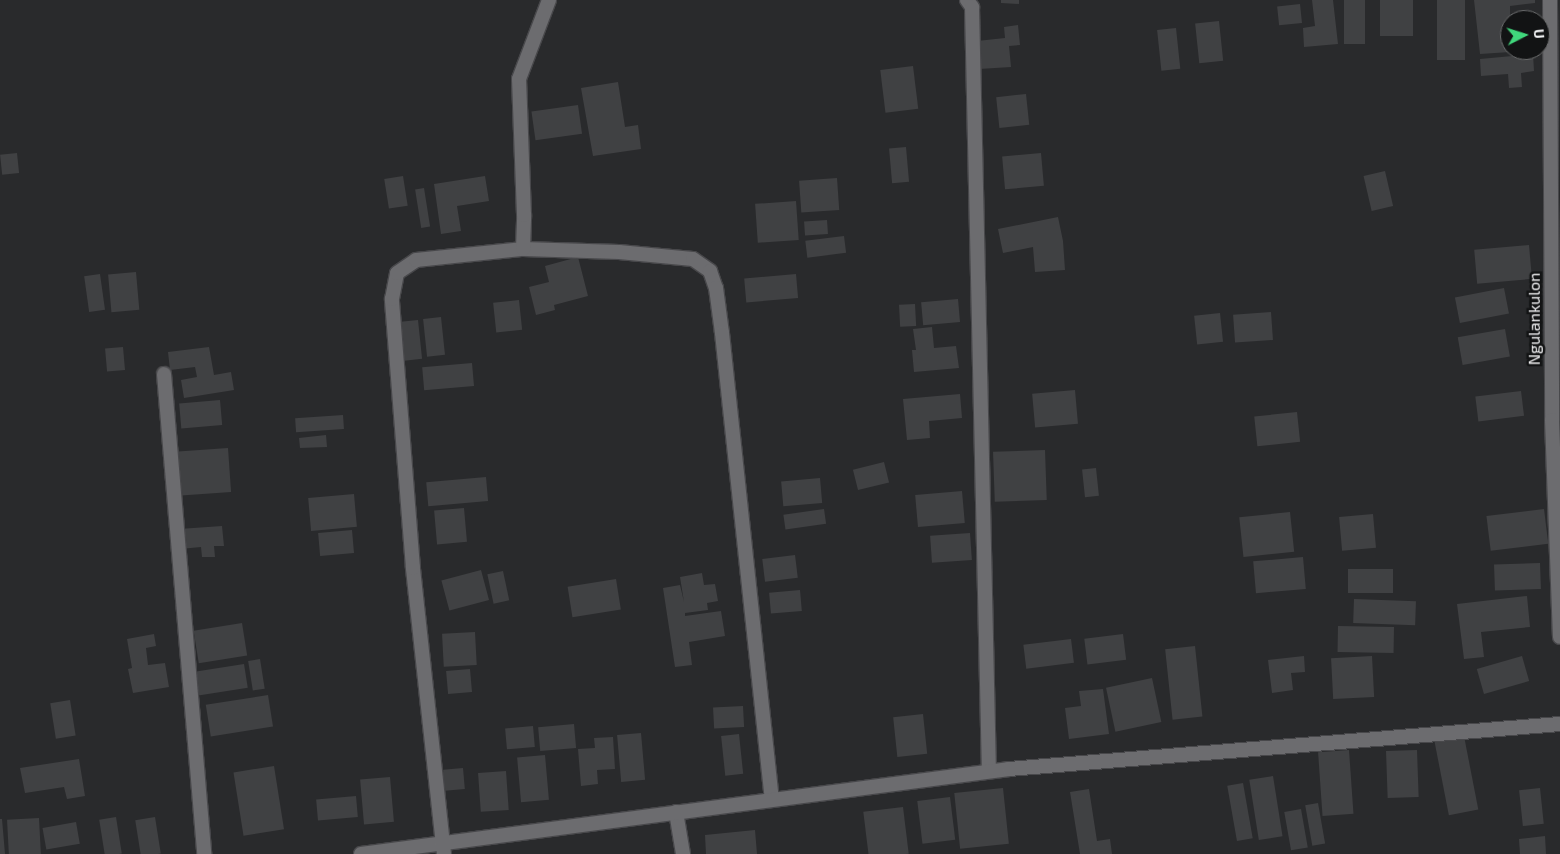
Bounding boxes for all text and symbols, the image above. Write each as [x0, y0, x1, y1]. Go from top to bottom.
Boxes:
north arrow [1500, 10, 1550, 60]
text: U [1531, 28, 1548, 39]
street label: Ngulankulon [1524, 273, 1544, 365]

